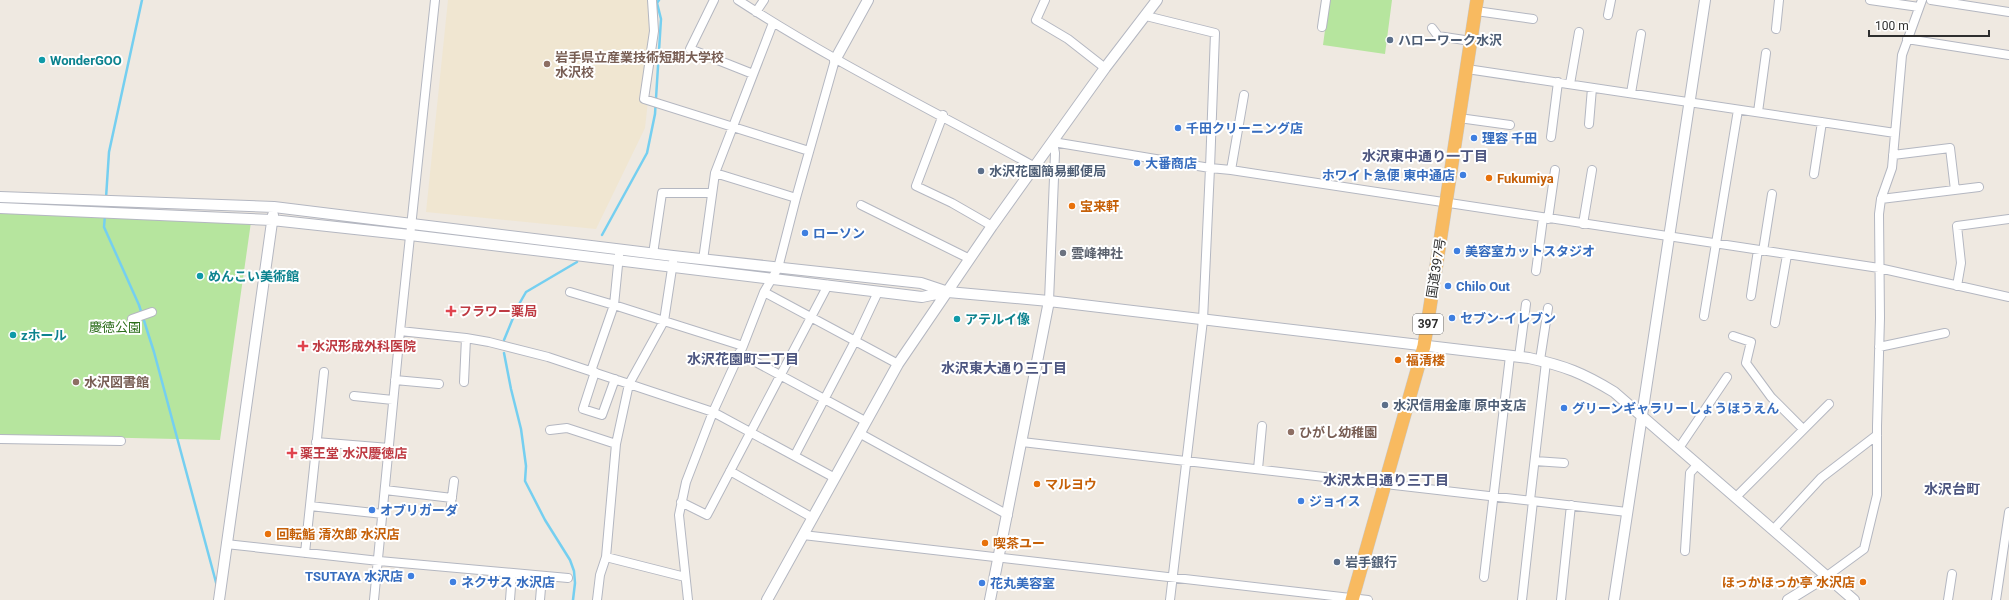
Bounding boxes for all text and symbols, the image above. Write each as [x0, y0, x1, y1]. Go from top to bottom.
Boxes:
scale bar [1869, 12, 1989, 38]
text: 100 m [1875, 19, 1909, 33]
place label: ハローワーク水沢 [1398, 33, 1502, 48]
marker: ハローワーク水沢 [1385, 35, 1395, 45]
place label: 岩手県立産業技術短期大学校 水沢校 [555, 50, 724, 80]
place label: WonderGOO [50, 53, 122, 68]
marker: WonderGOO [37, 55, 47, 65]
marker: 岩手県立産業技術短期大学校 水沢校 [542, 59, 552, 69]
place label: 千田クリーニング店 [1186, 121, 1303, 136]
marker: 千田クリーニング店 [1173, 123, 1183, 133]
place label: 理容 千田 [1482, 131, 1537, 146]
marker: 理容 千田 [1469, 133, 1479, 143]
district label: 水沢東中通り一丁目 [1362, 148, 1488, 164]
place label: 大番商店 [1145, 156, 1197, 171]
marker: 大番商店 [1132, 158, 1142, 168]
place label: 水沢花園簡易郵便局 [989, 164, 1106, 179]
marker: 水沢花園簡易郵便局 [976, 166, 986, 176]
place label: ホワイト急便 東中通店 [1322, 168, 1455, 183]
marker: ホワイト急便 東中通店 [1458, 170, 1468, 180]
place label: Fukumiya [1497, 171, 1554, 186]
marker: Fukumiya [1484, 173, 1494, 183]
place label: 宝来軒 [1080, 199, 1119, 214]
marker: 宝来軒 [1067, 201, 1077, 211]
place label: ローソン [813, 226, 865, 241]
marker: ローソン [800, 228, 810, 238]
street label: 国道397号 [1424, 237, 1448, 299]
place label: 美容室カットスタジオ [1465, 244, 1595, 259]
place label: 雲峰神社 [1071, 246, 1123, 261]
marker: 美容室カットスタジオ [1452, 246, 1462, 256]
marker: 雲峰神社 [1058, 248, 1068, 258]
place label: めんこい美術館 [208, 269, 299, 284]
marker: めんこい美術館 [195, 271, 205, 281]
place label: Chilo Out [1456, 279, 1510, 294]
marker: Chilo Out [1443, 281, 1453, 291]
place label: フラワー薬局 [459, 304, 537, 319]
marker: フラワー薬局 [446, 306, 456, 316]
place label: セブン-イレブン [1460, 311, 1556, 326]
place label: アテルイ像 [965, 312, 1030, 327]
marker: セブン-イレブン [1447, 313, 1457, 323]
marker: アテルイ像 [952, 314, 962, 324]
road number: 397 [1413, 314, 1443, 334]
park label: 慶徳公園 [89, 320, 141, 335]
place label: zホール [21, 328, 67, 343]
marker: zホール [8, 330, 18, 340]
place label: 水沢形成外科医院 [312, 339, 416, 354]
marker: 水沢形成外科医院 [297, 340, 309, 352]
district label: 水沢花園町二丁目 [687, 351, 799, 367]
place label: 福清楼 [1406, 353, 1445, 368]
marker: 福清楼 [1393, 355, 1403, 365]
district label: 水沢東大通り三丁目 [941, 360, 1067, 376]
place label: 水沢図書館 [84, 375, 149, 390]
marker: 水沢図書館 [71, 377, 81, 387]
place label: 水沢信用金庫 原中支店 [1393, 398, 1526, 413]
marker: 水沢信用金庫 原中支店 [1380, 400, 1390, 410]
place label: グリーンギャラリーしょうほうえん [1572, 401, 1779, 416]
marker: グリーンギャラリーしょうほうえん [1559, 403, 1569, 413]
place label: ひがし幼稚園 [1299, 425, 1377, 440]
marker: ひがし幼稚園 [1286, 427, 1296, 437]
place label: 薬王堂 水沢慶徳店 [300, 446, 407, 461]
marker: 薬王堂 水沢慶徳店 [287, 448, 297, 458]
district label: 水沢太日通り三丁目 [1323, 472, 1449, 488]
place label: マルヨウ [1045, 477, 1097, 492]
marker: マルヨウ [1032, 479, 1042, 489]
district label: 水沢台町 [1924, 481, 1980, 497]
place label: ジョイス [1309, 494, 1361, 509]
marker: ジョイス [1296, 496, 1306, 506]
place label: オブリガーダ [380, 503, 458, 518]
marker: オブリガーダ [367, 505, 377, 515]
place label: 回転鮨 清次郎 水沢店 [276, 527, 399, 542]
marker: 回転鮨 清次郎 水沢店 [263, 529, 273, 539]
place label: 喫茶ユー [993, 536, 1045, 551]
marker: 喫茶ユー [980, 538, 990, 548]
place label: 岩手銀行 [1345, 555, 1397, 570]
marker: 岩手銀行 [1332, 557, 1342, 567]
place label: TSUTAYA 水沢店 [305, 569, 403, 584]
marker: TSUTAYA 水沢店 [406, 571, 416, 581]
place label: ネクサス 水沢店 [461, 575, 555, 590]
place label: ほっかほっか亭 水沢店 [1722, 575, 1855, 590]
place label: 花丸美容室 [990, 576, 1055, 591]
marker: ネクサス 水沢店 [448, 577, 458, 587]
marker: ほっかほっか亭 水沢店 [1858, 577, 1868, 587]
marker: 花丸美容室 [977, 578, 987, 588]

